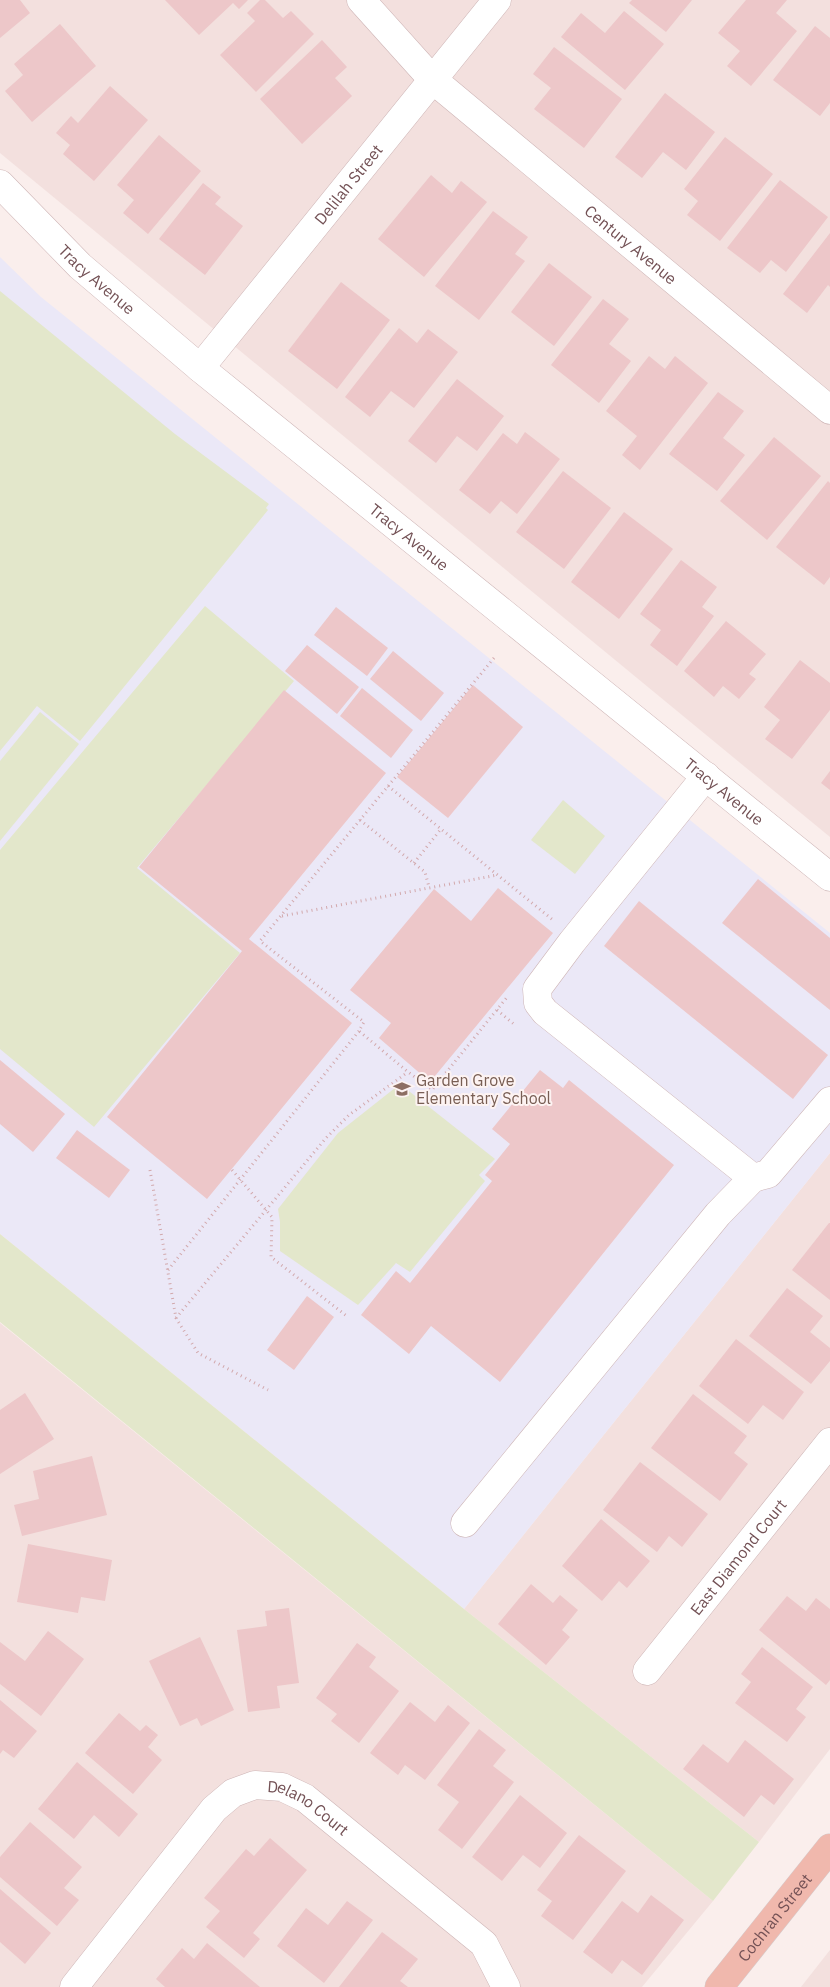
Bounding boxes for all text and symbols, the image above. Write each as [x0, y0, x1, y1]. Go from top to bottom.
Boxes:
street label: Delilah Street [310, 140, 387, 229]
street label: Century Avenue [581, 200, 681, 289]
street label: Tracy Avenue [54, 240, 140, 319]
street label: Tracy Avenue [366, 499, 453, 575]
street label: Tracy Avenue [681, 754, 768, 830]
place label: Garden Grove Elementary School [416, 1070, 551, 1108]
school or university icon: Garden Grove Elementary School [392, 1079, 412, 1099]
street label: East Diamond Court [686, 1495, 791, 1619]
street label: Delano Court [267, 1776, 353, 1840]
street label: Cochran Street [733, 1869, 816, 1966]

